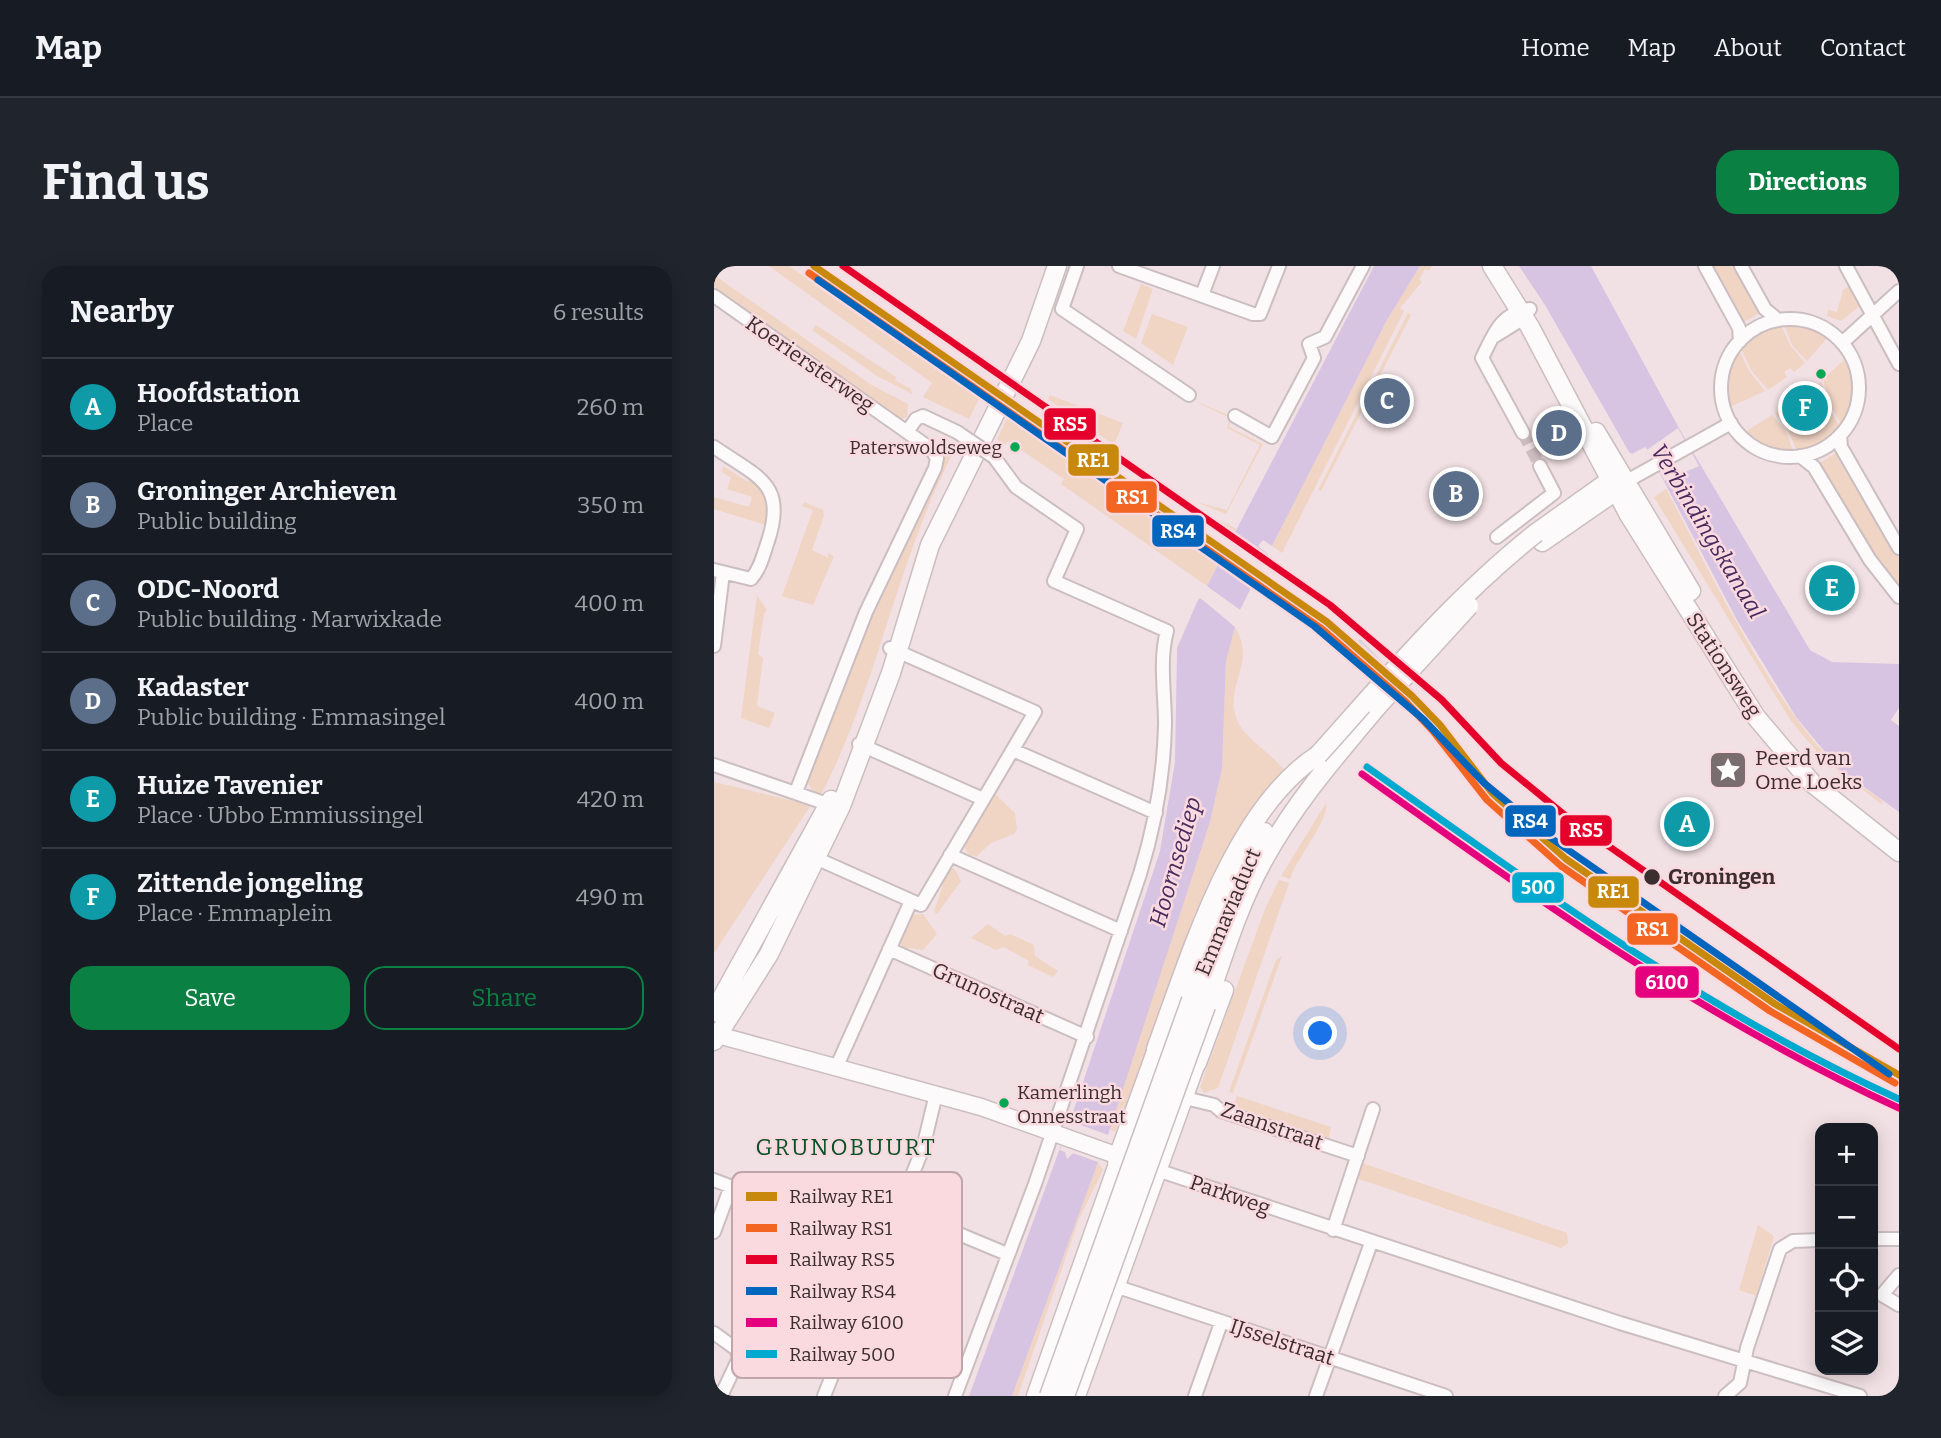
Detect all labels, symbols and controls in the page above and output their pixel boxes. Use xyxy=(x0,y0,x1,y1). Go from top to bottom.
text: Map xyxy=(35,28,102,68)
text: Home xyxy=(1521,34,1590,62)
text: Map xyxy=(1628,34,1676,62)
text: About xyxy=(1714,34,1782,62)
text: Contact xyxy=(1820,34,1906,62)
button: Directions xyxy=(1716,150,1899,214)
text: Find us xyxy=(42,153,210,212)
text: Nearby xyxy=(70,294,174,330)
text: 6 results xyxy=(553,298,644,326)
street label: Koeriersterweg xyxy=(741,310,880,418)
unlabelled marker xyxy=(1814,367,1828,381)
pin: C xyxy=(1364,375,1410,427)
text: Hoofdstation xyxy=(137,378,300,409)
pin: F xyxy=(1782,382,1828,434)
text: A xyxy=(85,393,101,421)
text: 260 m xyxy=(577,393,644,421)
line badge: RS5 xyxy=(1043,407,1097,441)
pin: D xyxy=(1536,407,1582,459)
text: Place xyxy=(137,409,193,437)
text: RS5 xyxy=(1053,413,1087,436)
place label: Paterswoldseweg xyxy=(849,436,1002,459)
water label: Verbindingskanaal xyxy=(1645,439,1771,623)
marker: Paterswoldseweg xyxy=(1008,440,1022,454)
line badge: RE1 xyxy=(1067,443,1120,477)
text: RE1 xyxy=(1077,449,1110,472)
pin: B xyxy=(1433,468,1479,520)
text: Groninger Archieven xyxy=(137,476,397,507)
line badge: RS1 xyxy=(1105,480,1158,514)
text: RS1 xyxy=(1116,486,1149,509)
text: B xyxy=(86,491,100,519)
text: 350 m xyxy=(577,491,644,519)
text: Public building xyxy=(137,507,297,535)
line badge: RS4 xyxy=(1151,514,1205,548)
text: RS4 xyxy=(1160,520,1196,543)
pin: E xyxy=(1809,562,1855,614)
text: ODC-Noord xyxy=(137,574,279,605)
text: C xyxy=(86,589,100,617)
text: 400 m xyxy=(575,589,644,617)
text: Public building · Marwixkade xyxy=(137,605,442,633)
street label: Stationsweg xyxy=(1680,608,1768,723)
text: Kadaster xyxy=(137,672,249,703)
text: D xyxy=(85,687,101,715)
text: 400 m xyxy=(575,687,644,715)
text: Public building · Emmasingel xyxy=(137,703,446,731)
place label: Peerd van Ome Loeks xyxy=(1755,745,1862,795)
place icon: Peerd van Ome Loeks xyxy=(1707,749,1749,791)
text: Huize Tavenier xyxy=(137,770,323,801)
text: E xyxy=(86,785,100,813)
text: 420 m xyxy=(577,785,644,813)
water label: Hoornsediep xyxy=(1143,794,1207,930)
pin: A xyxy=(1664,798,1710,850)
text: Place · Ubbo Emmiussingel xyxy=(137,801,423,829)
line badge: RS4 xyxy=(1504,804,1557,838)
text: RS4 xyxy=(1512,810,1548,833)
line badge: RS5 xyxy=(1559,814,1613,847)
text: RS5 xyxy=(1569,819,1603,842)
street label: Emmaviaduct xyxy=(1189,844,1267,980)
place label: Groningen xyxy=(1668,864,1776,890)
marker: Groningen xyxy=(1642,867,1662,887)
text: Zittende jongeling xyxy=(137,868,363,899)
line badge: 500 xyxy=(1511,871,1565,904)
line badge: RE1 xyxy=(1587,875,1640,909)
text: 500 xyxy=(1521,876,1555,899)
text: RE1 xyxy=(1597,880,1630,903)
text: F xyxy=(87,883,99,911)
text: 490 m xyxy=(576,883,644,911)
text: Place · Emmaplein xyxy=(137,899,332,927)
line badge: RS1 xyxy=(1626,912,1679,946)
text: RS1 xyxy=(1636,918,1669,941)
street label: Grunostraat xyxy=(928,957,1048,1029)
line badge: 6100 xyxy=(1634,965,1700,999)
button: Save xyxy=(70,966,350,1030)
button: Share xyxy=(364,966,644,1030)
text: 6100 xyxy=(1645,971,1689,994)
your location xyxy=(1303,1016,1337,1050)
place label: Kamerlingh Onnesstraat xyxy=(1017,1081,1126,1128)
marker: Kamerlingh Onnesstraat xyxy=(997,1096,1011,1110)
street label: Zaanstraat xyxy=(1218,1096,1327,1156)
map controls xyxy=(1815,1123,1878,1375)
button: + xyxy=(1815,1123,1878,1186)
district label: GRUNOBUURT xyxy=(755,1133,937,1161)
street label: Parkweg xyxy=(1186,1169,1274,1221)
legend xyxy=(732,1172,962,1378)
text: Railway RE1 xyxy=(789,1185,893,1208)
button: − xyxy=(1815,1186,1878,1249)
text: Railway RS1 xyxy=(789,1217,893,1240)
text: Railway RS5 xyxy=(789,1248,895,1271)
button: locate xyxy=(1815,1249,1878,1312)
text: Railway RS4 xyxy=(789,1280,896,1303)
text: Railway 6100 xyxy=(789,1311,904,1334)
button: layers xyxy=(1815,1312,1878,1375)
street label: IJsselstraat xyxy=(1226,1313,1338,1371)
text: Railway 500 xyxy=(789,1343,895,1366)

